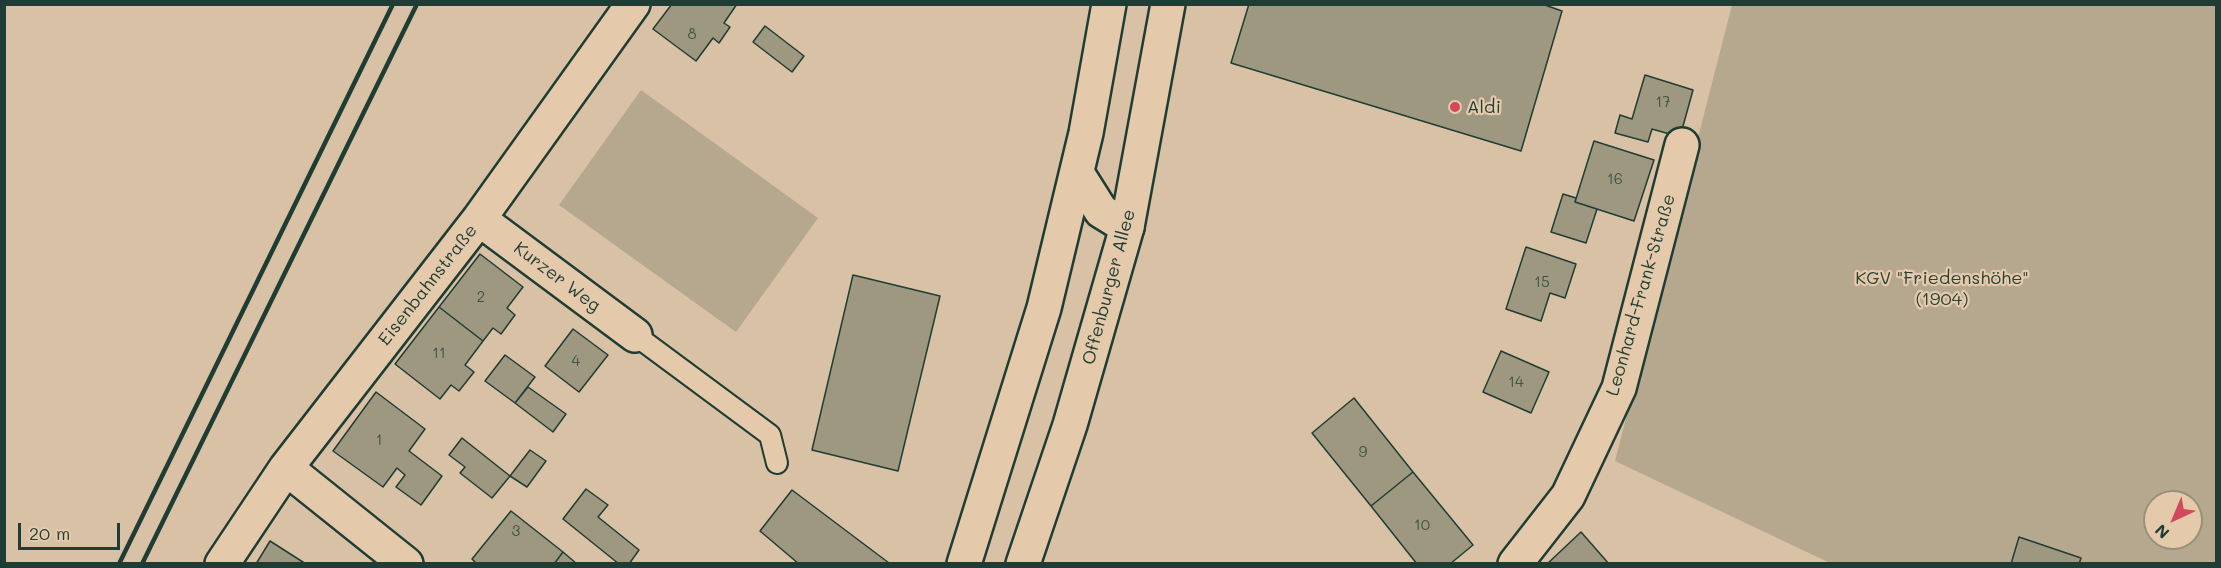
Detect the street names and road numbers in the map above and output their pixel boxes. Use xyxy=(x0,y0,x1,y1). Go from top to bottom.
street label: Leonhard-Frank-Straße xyxy=(1602,192,1680,398)
street label: Offenburger Allee xyxy=(1078,207,1140,367)
street label: Eisenbahnstraße xyxy=(374,220,482,350)
street label: Kurzer Weg xyxy=(509,237,605,317)

